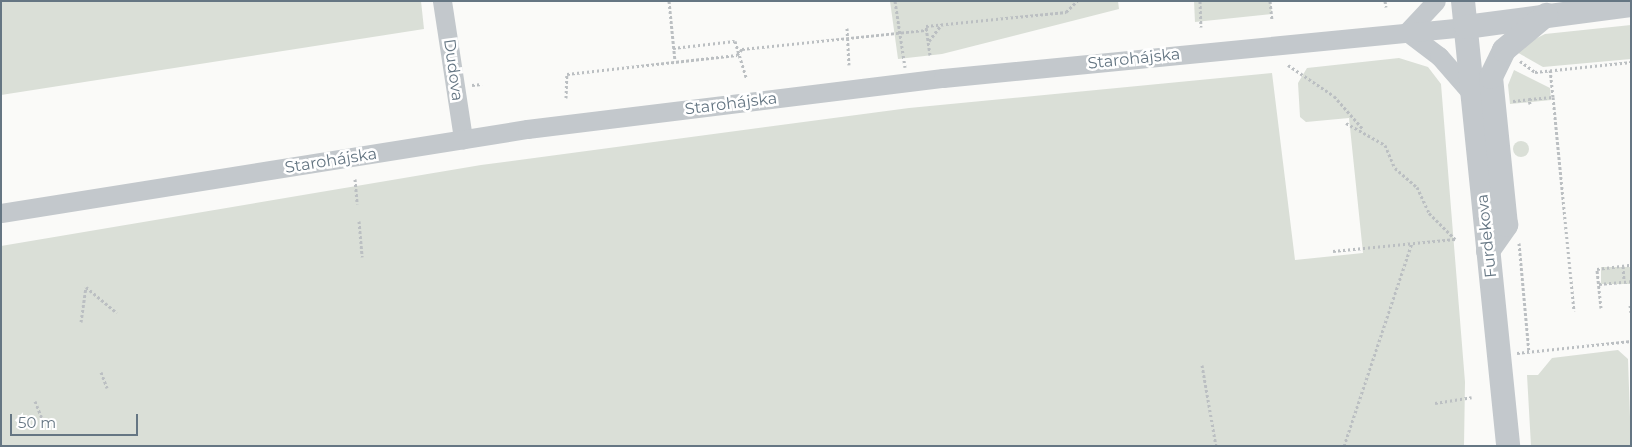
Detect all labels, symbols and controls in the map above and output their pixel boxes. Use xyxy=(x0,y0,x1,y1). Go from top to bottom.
street label: Dudova xyxy=(439,38,467,102)
street label: Starohájska xyxy=(1087,45,1181,73)
street label: Starohájska xyxy=(684,89,778,119)
street label: Starohájska xyxy=(284,144,378,178)
street label: Furdekova xyxy=(1473,193,1501,279)
scale bar xyxy=(12,404,140,436)
text: 50 m xyxy=(18,413,56,432)

